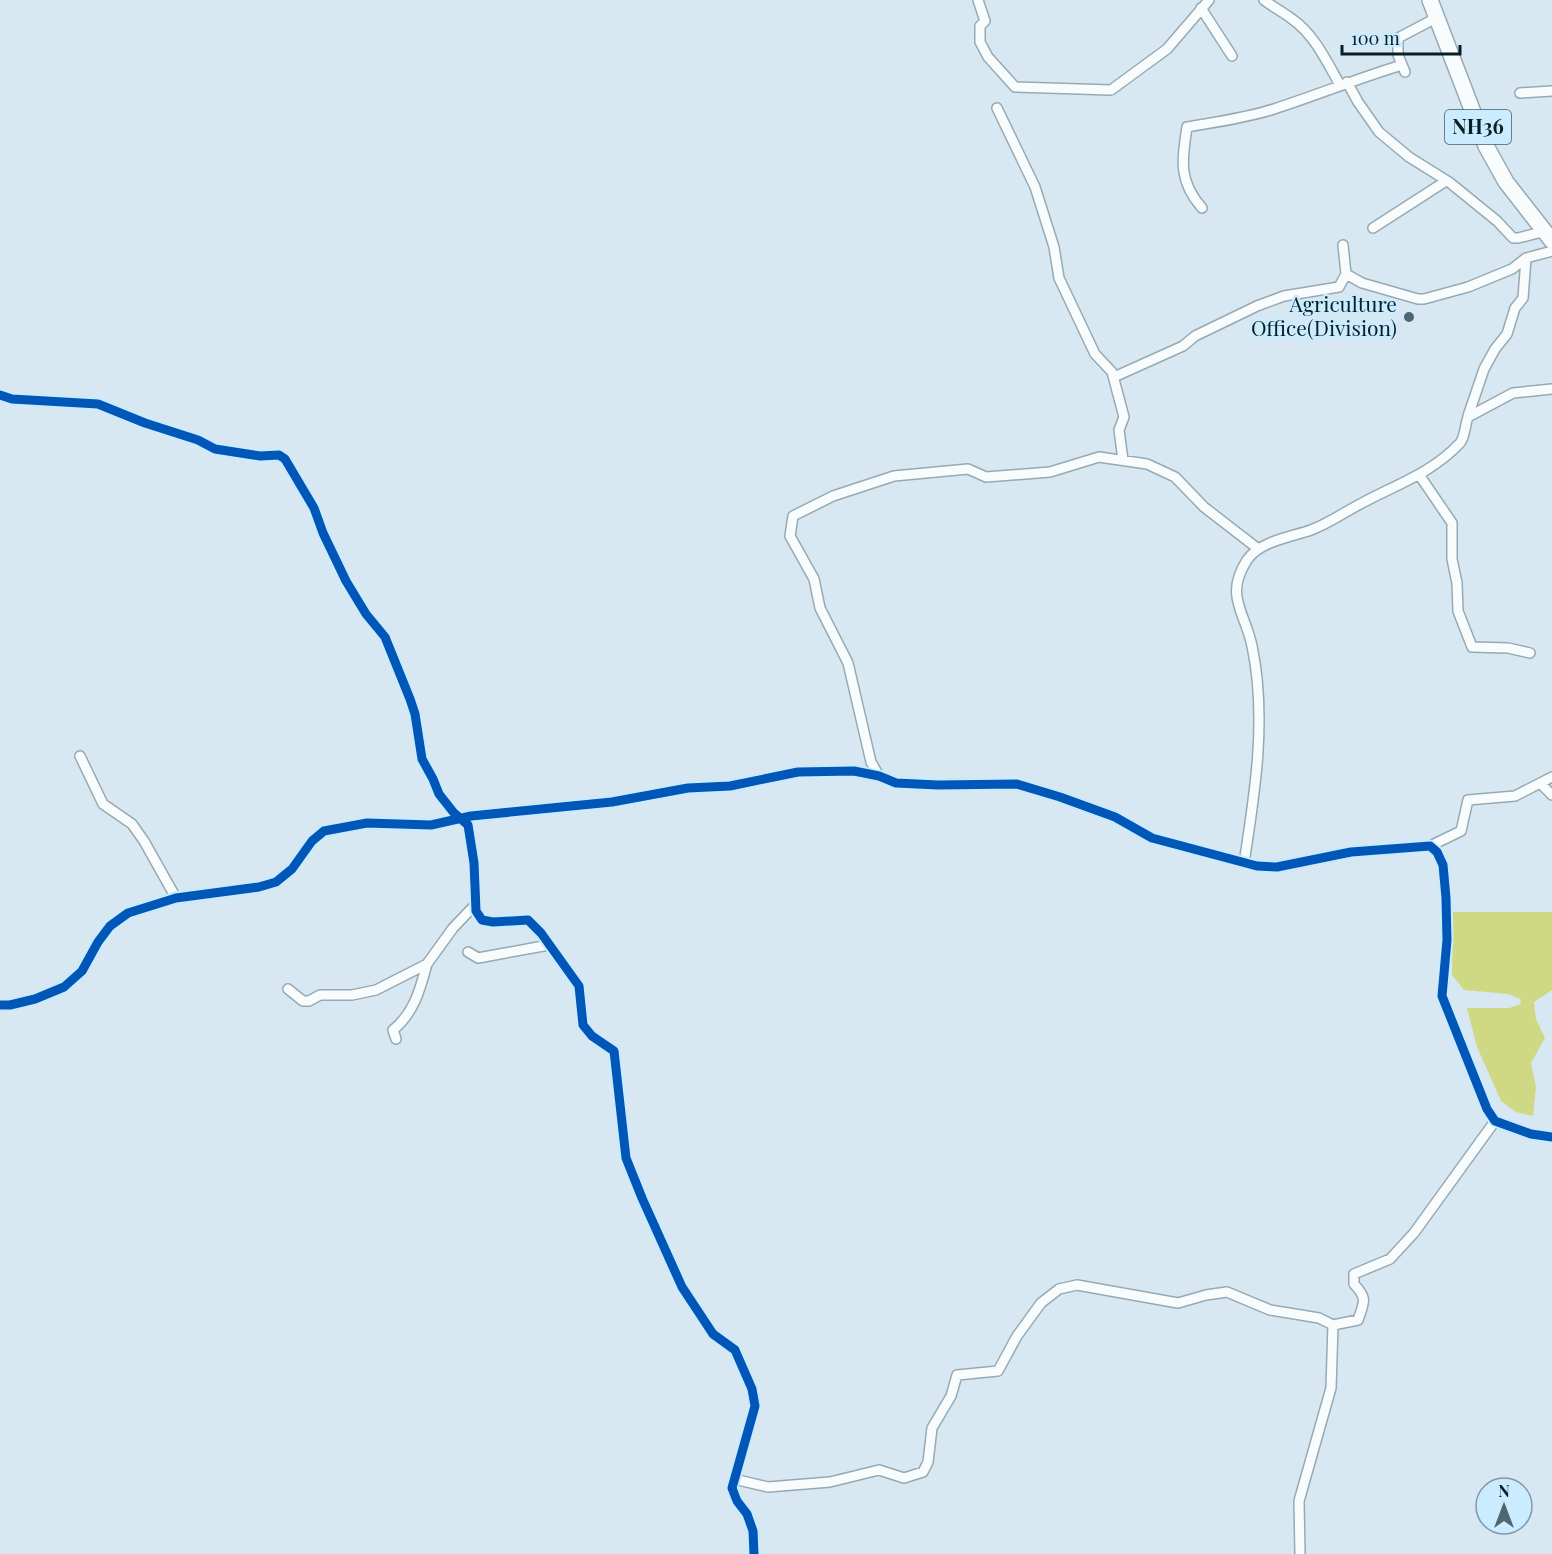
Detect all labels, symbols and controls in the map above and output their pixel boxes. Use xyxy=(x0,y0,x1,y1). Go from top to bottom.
scale bar xyxy=(1342,18,1460,56)
text: 100 m xyxy=(1351,26,1400,50)
road number: NH36 xyxy=(1445,110,1511,144)
place label: Agriculture Office(Division) xyxy=(1251,289,1397,341)
marker: Agriculture Office(Division) xyxy=(1402,310,1416,324)
north arrow xyxy=(1474,1476,1534,1536)
text: N xyxy=(1498,1480,1510,1501)

